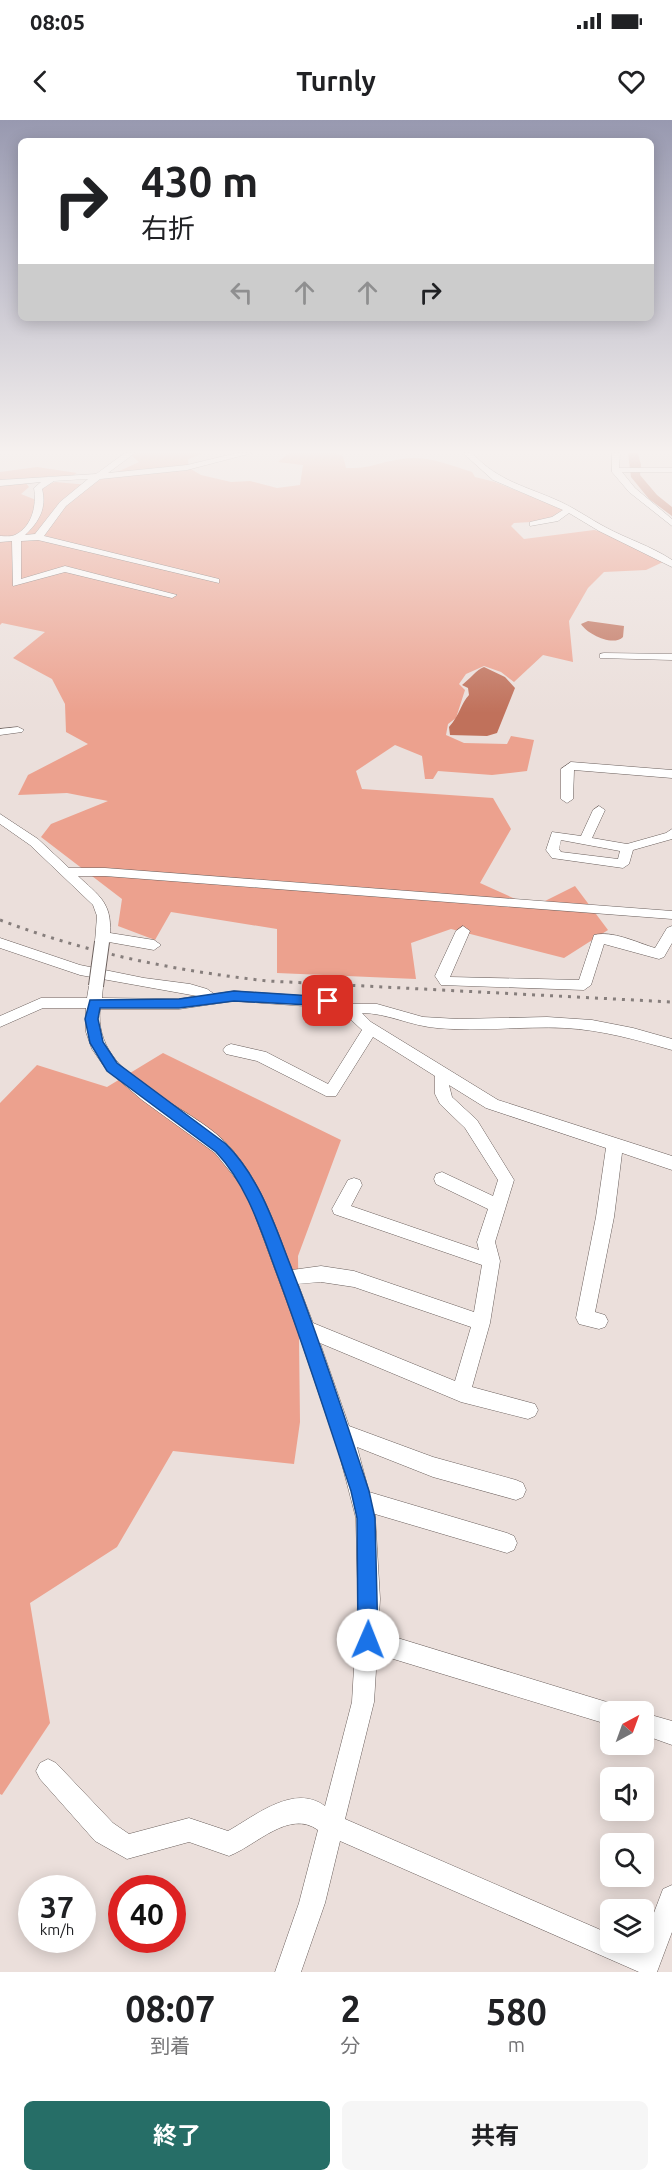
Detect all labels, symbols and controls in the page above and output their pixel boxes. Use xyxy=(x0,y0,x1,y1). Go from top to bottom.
text: 08:05 xyxy=(30,9,85,34)
icon: back xyxy=(24,65,57,98)
icon: heart xyxy=(615,65,648,98)
text: Turnly xyxy=(296,66,376,96)
text: 430 m xyxy=(141,158,258,205)
icon: right xyxy=(42,162,120,240)
text: 右折 xyxy=(141,213,195,243)
icon: left xyxy=(225,276,258,309)
icon: ahead xyxy=(288,276,321,309)
icon: ahead xyxy=(351,276,384,309)
icon: right xyxy=(414,276,447,309)
pin xyxy=(302,975,353,1026)
icon: arrive xyxy=(311,984,344,1017)
position arrow xyxy=(336,1608,400,1672)
north arrow xyxy=(600,1701,654,1755)
map controls xyxy=(600,1701,654,1953)
button: sound xyxy=(600,1767,654,1821)
button: search xyxy=(600,1833,654,1887)
speed limit sign: 40 xyxy=(108,1875,186,1953)
text: 37 xyxy=(40,1890,74,1924)
button: layers xyxy=(600,1899,654,1953)
text: km/h xyxy=(40,1921,74,1938)
text: 08:07 xyxy=(125,1988,215,2029)
text: 2 xyxy=(340,1988,361,2029)
text: 580 xyxy=(486,1991,547,2032)
text: m xyxy=(508,2033,525,2056)
text: 到着 xyxy=(150,2034,190,2057)
text: 分 xyxy=(341,2034,361,2057)
button: 終了 xyxy=(24,2101,330,2170)
button: 共有 xyxy=(342,2101,648,2170)

